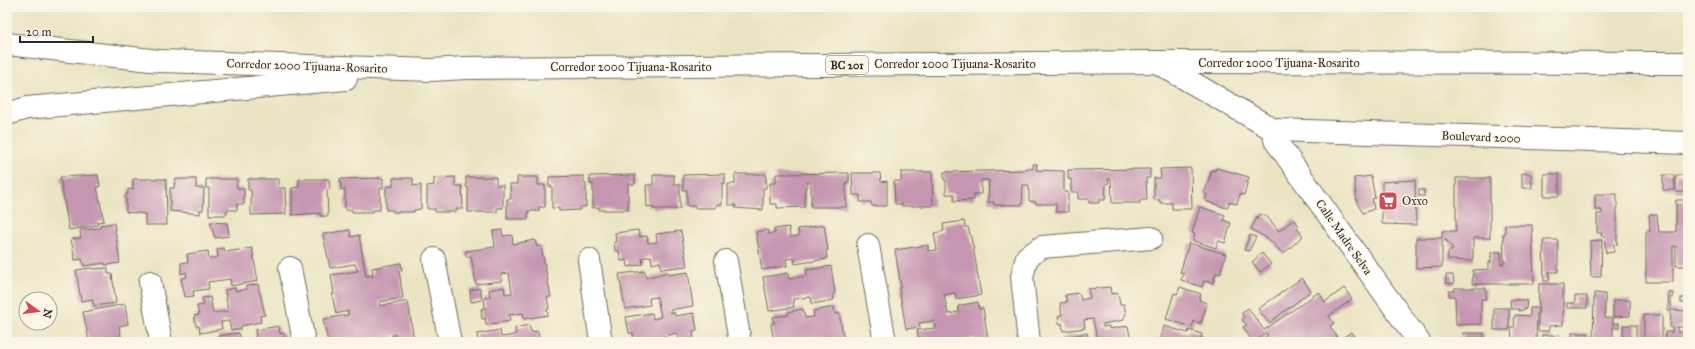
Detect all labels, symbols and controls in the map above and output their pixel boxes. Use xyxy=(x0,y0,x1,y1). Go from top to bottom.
scale bar xyxy=(20,18,93,44)
text: 20 m xyxy=(26,25,52,39)
street label: Corredor 2000 Tijuana-Rosarito xyxy=(226,56,388,76)
road number: BC 201 xyxy=(826,56,868,74)
street label: Corredor 2000 Tijuana-Rosarito xyxy=(1198,56,1360,70)
street label: Corredor 2000 Tijuana-Rosarito xyxy=(874,57,1036,71)
street label: Corredor 2000 Tijuana-Rosarito xyxy=(550,60,712,74)
street label: Boulevard 2000 xyxy=(1441,129,1521,145)
supermarket icon: Oxxo xyxy=(1377,190,1399,212)
place label: Oxxo xyxy=(1402,194,1428,208)
street label: Calle Madre Selva xyxy=(1313,197,1376,278)
north arrow xyxy=(18,291,58,331)
text: N xyxy=(40,307,55,320)

